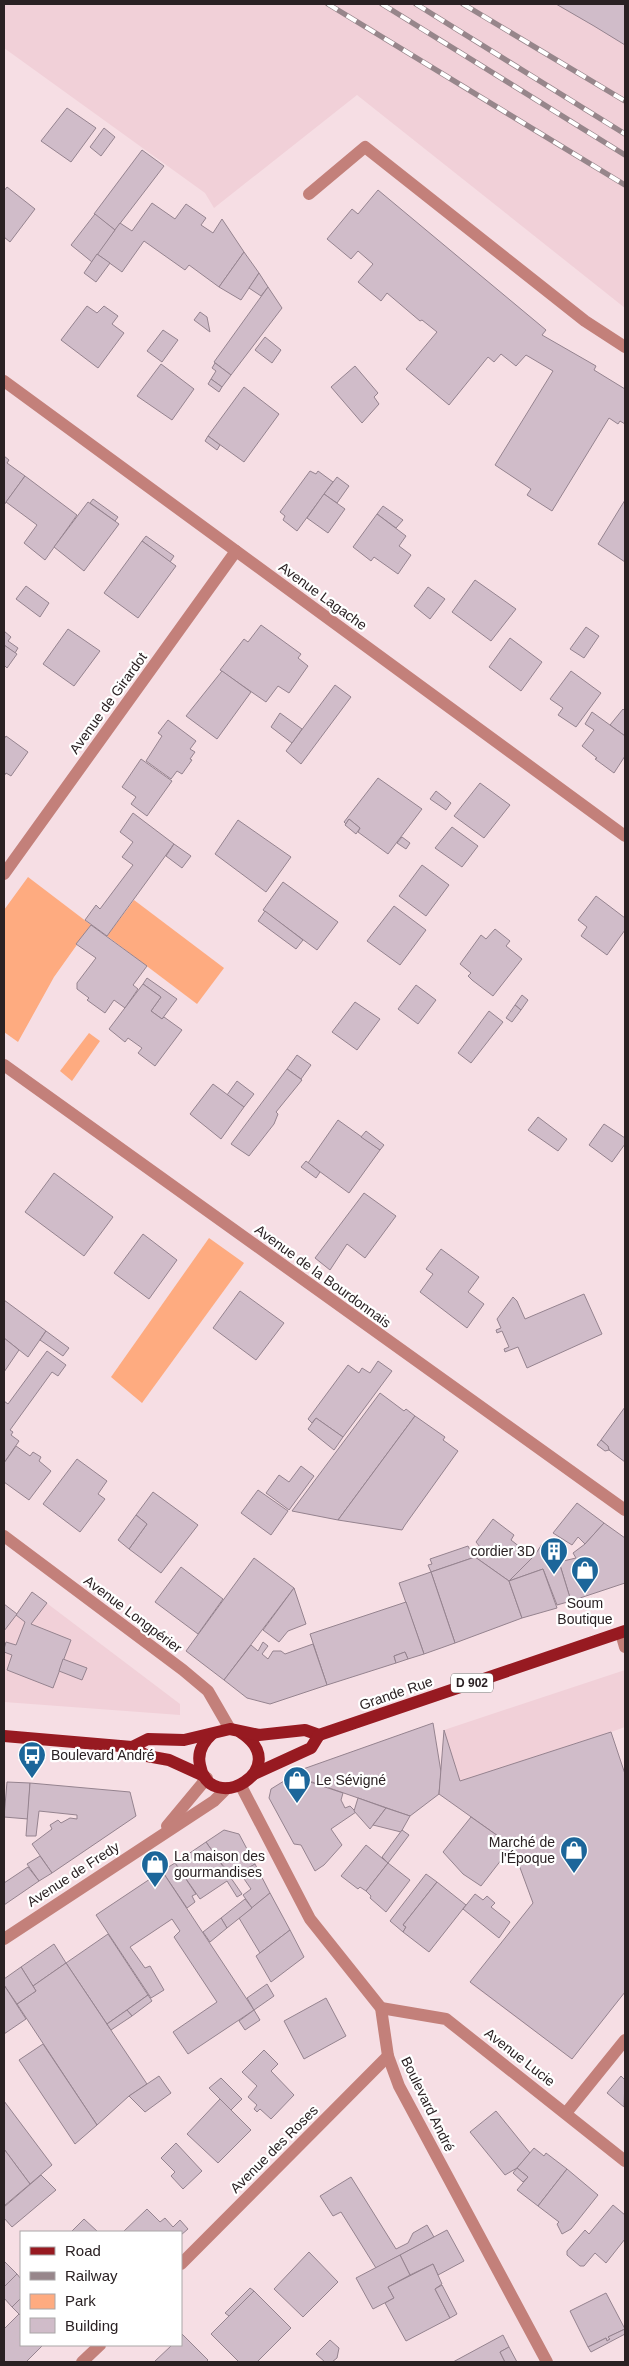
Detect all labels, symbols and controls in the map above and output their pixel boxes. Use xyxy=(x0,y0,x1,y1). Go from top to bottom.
street label: Avenue Lagache xyxy=(276,559,370,633)
street label: Avenue de Girardot xyxy=(66,649,150,757)
street label: Avenue de la Bourdonnais xyxy=(252,1221,394,1331)
building icon: cordier 3D xyxy=(539,1536,569,1575)
place label: cordier 3D xyxy=(470,1543,535,1559)
shop icon: Soum Boutique xyxy=(570,1555,600,1594)
street label: Avenue Longpérier xyxy=(81,1572,185,1656)
place label: Soum Boutique xyxy=(557,1595,613,1627)
street label: Grande Rue xyxy=(357,1673,435,1713)
road number: D 902 xyxy=(451,1674,493,1692)
bus stop icon: Boulevard André xyxy=(17,1740,47,1779)
place label: Boulevard André xyxy=(51,1747,155,1763)
shop icon: Le Sévigné xyxy=(282,1765,312,1804)
place label: Le Sévigné xyxy=(316,1772,386,1788)
place label: Marché de l'Époque xyxy=(489,1834,555,1866)
shop icon: Marché de l'Époque xyxy=(559,1835,589,1874)
street label: Avenue de Fredy xyxy=(24,1838,122,1910)
place label: La maison des gourmandises xyxy=(174,1848,265,1880)
shop icon: La maison des gourmandises xyxy=(140,1849,170,1888)
street label: Avenue Lucie xyxy=(482,2025,558,2089)
street label: Boulevard André xyxy=(398,2054,458,2154)
street label: Avenue des Roses xyxy=(227,2102,321,2196)
legend xyxy=(20,2231,182,2346)
text: Road xyxy=(65,2242,101,2259)
text: Railway xyxy=(65,2267,118,2284)
text: Park xyxy=(65,2292,96,2309)
text: Building xyxy=(65,2317,118,2334)

